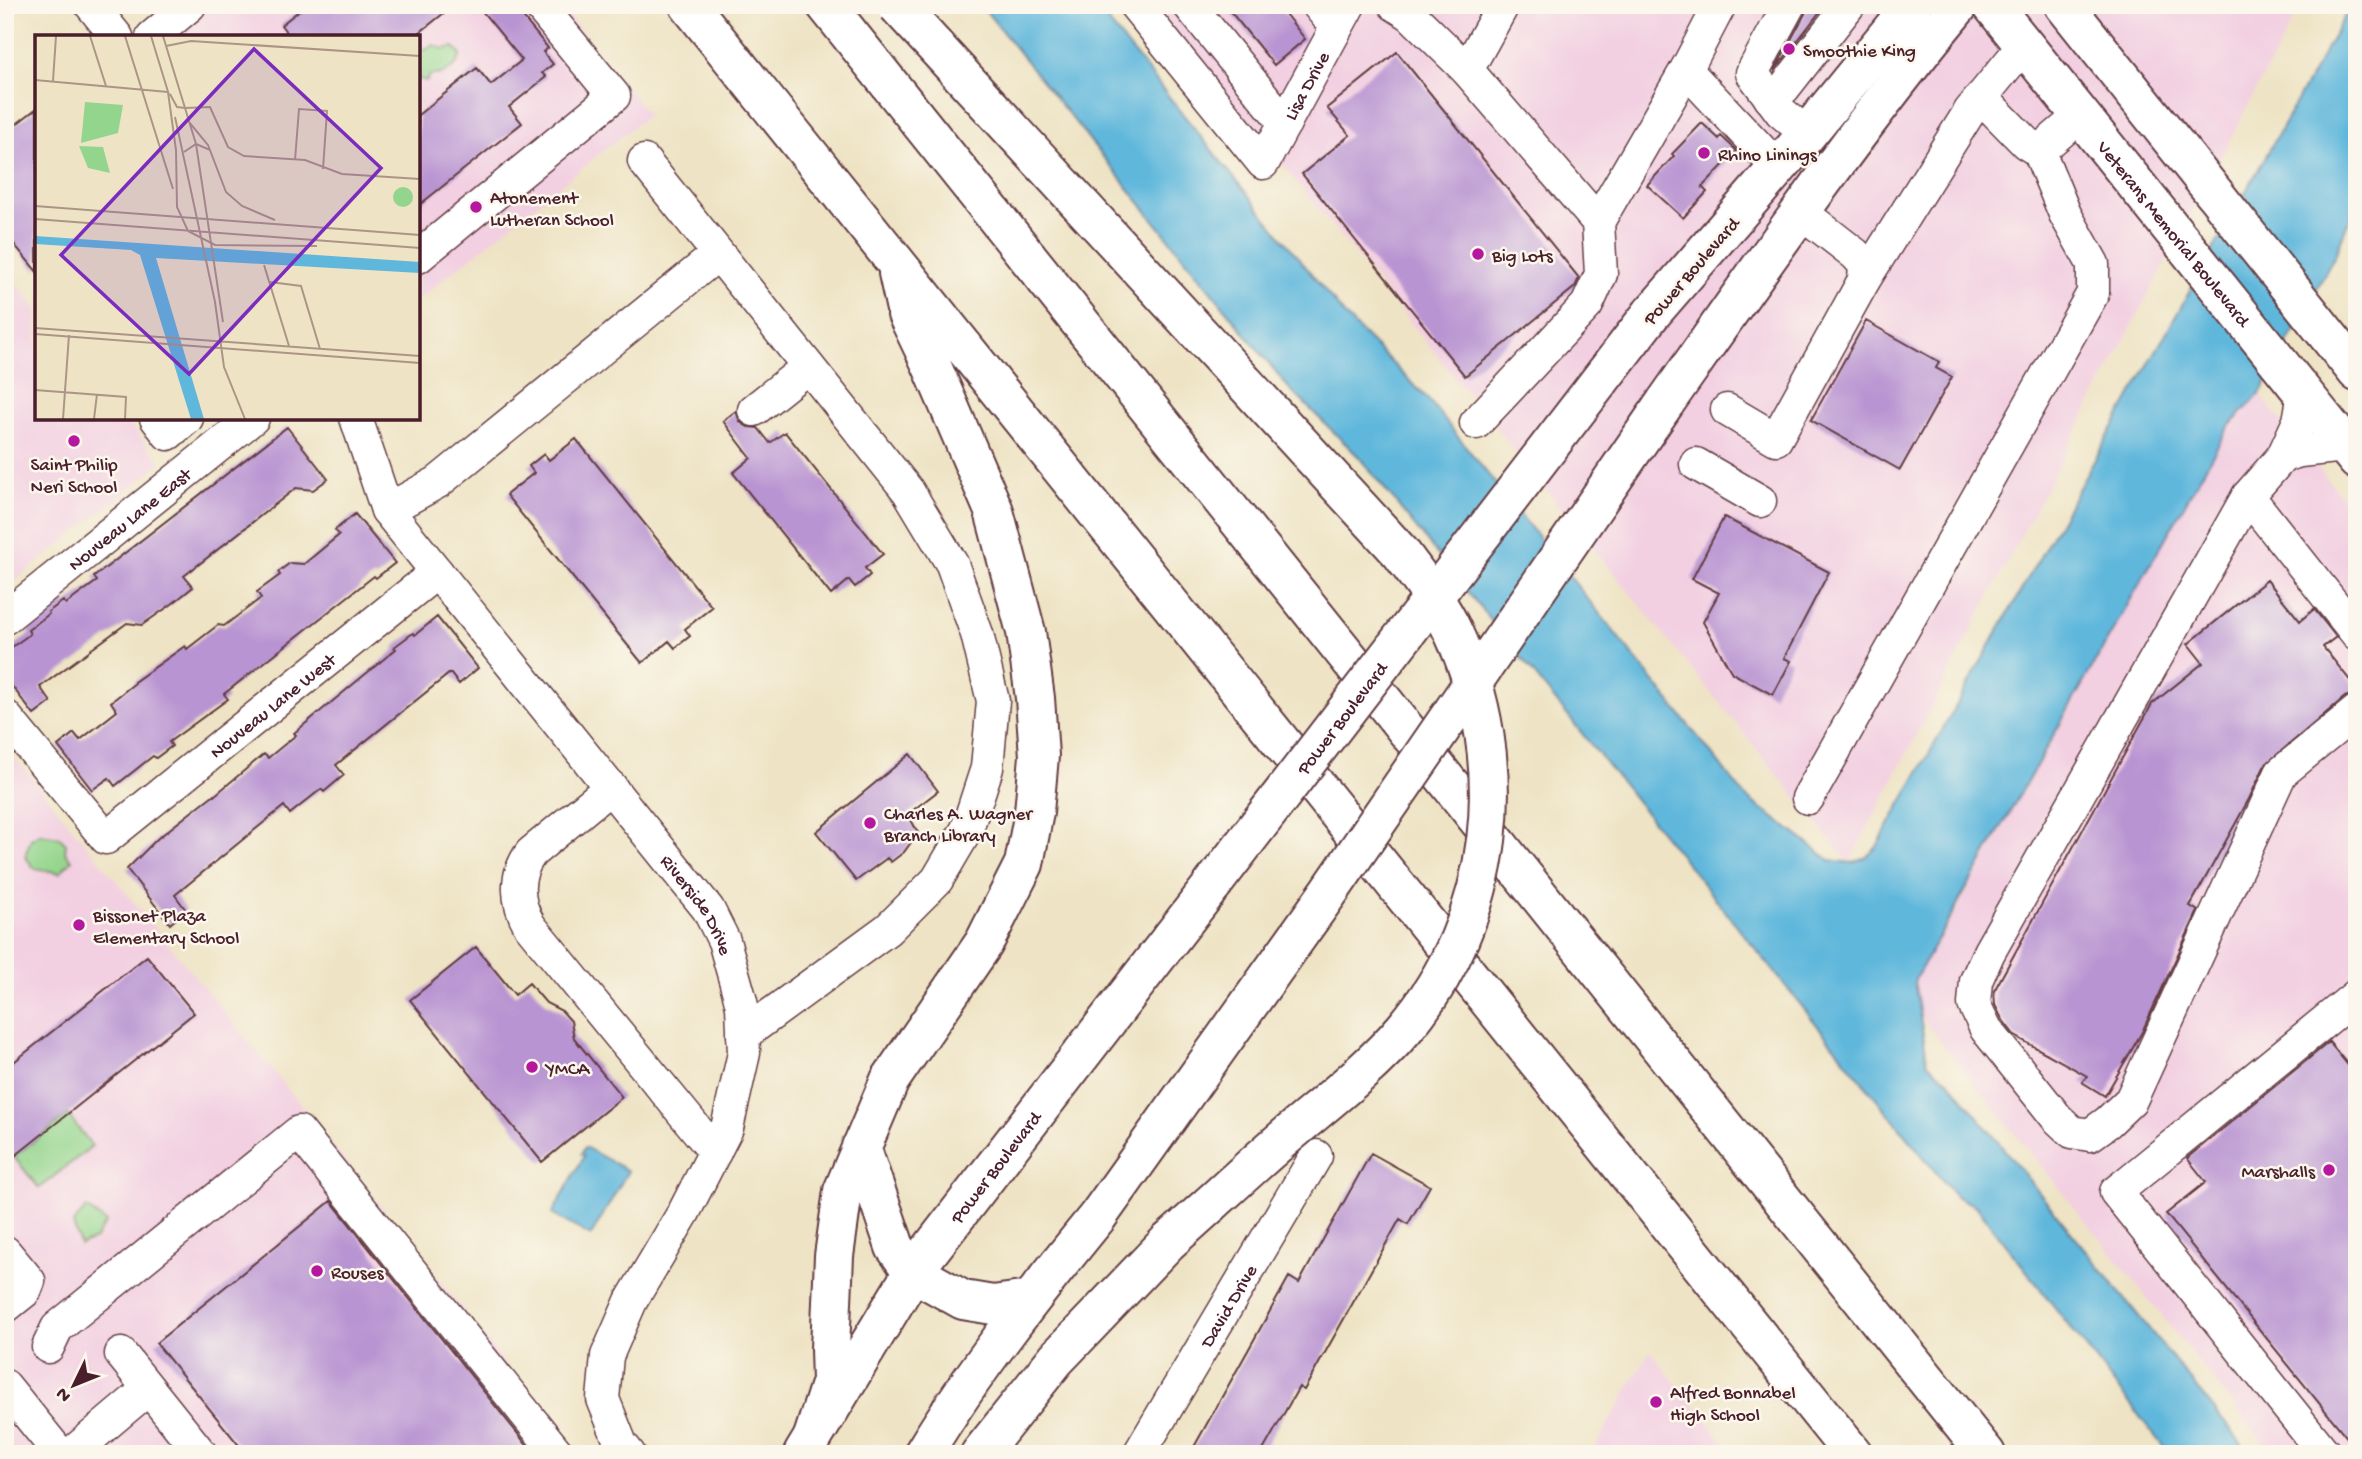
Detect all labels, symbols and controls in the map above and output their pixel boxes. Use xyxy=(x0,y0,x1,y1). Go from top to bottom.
inset map xyxy=(35,35,420,420)
marker: Smoothie King xyxy=(1781,41,1797,57)
place label: Smoothie King xyxy=(1803,41,1916,64)
street label: Lisa Drive xyxy=(1281,48,1336,125)
street label: Veterans Memorial Boulevard xyxy=(2090,137,2255,334)
marker: Rhino Linings xyxy=(1696,145,1712,161)
place label: Rhino Linings xyxy=(1718,145,1818,168)
place label: Atonement Lutheran School xyxy=(490,188,614,233)
marker: Atonement Lutheran School xyxy=(468,199,484,215)
street label: Power Boulevard xyxy=(1639,212,1747,332)
marker: Big Lots xyxy=(1470,246,1486,262)
place label: Big Lots xyxy=(1491,246,1554,269)
marker: Saint Philip Neri School xyxy=(66,433,82,449)
place label: Saint Philip Neri School xyxy=(30,455,118,500)
street label: Nouveau Lane East xyxy=(65,463,199,577)
street label: Nouveau Lane West xyxy=(206,649,343,765)
street label: Power Boulevard xyxy=(1293,657,1395,781)
place label: Charles A. Wagner Branch Library xyxy=(883,804,1034,849)
marker: Charles A. Wagner Branch Library xyxy=(862,815,878,831)
street label: Riverside Drive xyxy=(654,851,735,958)
place label: Bissonet Plaza Elementary School xyxy=(92,906,239,951)
marker: Bissonet Plaza Elementary School xyxy=(71,917,87,933)
marker: YMCA xyxy=(524,1059,540,1075)
place label: YMCA xyxy=(544,1059,591,1082)
street label: Power Boulevard xyxy=(946,1107,1049,1230)
place label: Marshalls xyxy=(2241,1162,2316,1185)
marker: Marshalls xyxy=(2321,1162,2337,1178)
street label: David Drive xyxy=(1196,1261,1264,1354)
marker: Rouses xyxy=(309,1263,325,1279)
place label: Rouses xyxy=(331,1263,385,1286)
north arrow xyxy=(38,1350,108,1420)
text: N xyxy=(51,1382,77,1407)
place label: Alfred Bonnabel High School xyxy=(1670,1383,1796,1428)
marker: Alfred Bonnabel High School xyxy=(1648,1394,1664,1410)

